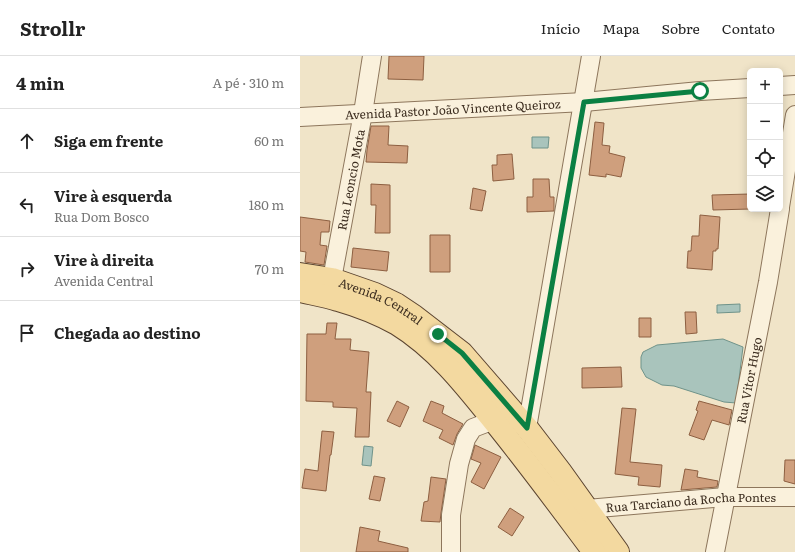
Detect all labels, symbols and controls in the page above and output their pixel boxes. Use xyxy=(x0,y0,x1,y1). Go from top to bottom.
text: Strollr xyxy=(20,14,85,42)
text: Início xyxy=(541,18,580,38)
text: Mapa xyxy=(602,18,640,38)
text: Sobre xyxy=(662,18,700,38)
text: Contato xyxy=(722,18,775,38)
map controls xyxy=(747,68,783,212)
button: + xyxy=(747,68,783,104)
text: 4 min xyxy=(16,70,65,95)
text: A pé · 310 m xyxy=(212,73,284,92)
route start xyxy=(691,82,709,100)
street label: Avenida Pastor João Vincente Queiroz xyxy=(345,94,561,124)
button: − xyxy=(747,104,783,140)
street label: Rua Leoncio Mota xyxy=(332,127,369,232)
text: Siga em frente xyxy=(54,129,163,152)
icon: ahead xyxy=(16,130,38,152)
text: 60 m xyxy=(254,131,284,150)
button: locate xyxy=(747,140,783,176)
button: layers xyxy=(747,176,783,212)
text: Vire à esquerda xyxy=(54,184,172,207)
icon: left xyxy=(16,194,38,216)
text: 180 m xyxy=(249,195,284,214)
text: Rua Dom Bosco xyxy=(54,207,149,226)
text: Vire à direita xyxy=(54,248,154,271)
icon: right xyxy=(16,258,38,280)
text: 70 m xyxy=(255,259,284,278)
text: Avenida Central xyxy=(54,271,153,290)
street label: Avenida Central xyxy=(336,273,427,329)
text: Chegada ao destino xyxy=(54,321,201,344)
icon: arrive xyxy=(16,322,38,344)
route end xyxy=(429,325,447,343)
street label: Rua Vitor Hugo xyxy=(731,335,766,425)
street label: Rua Tarciano da Rocha Pontes xyxy=(605,488,776,516)

